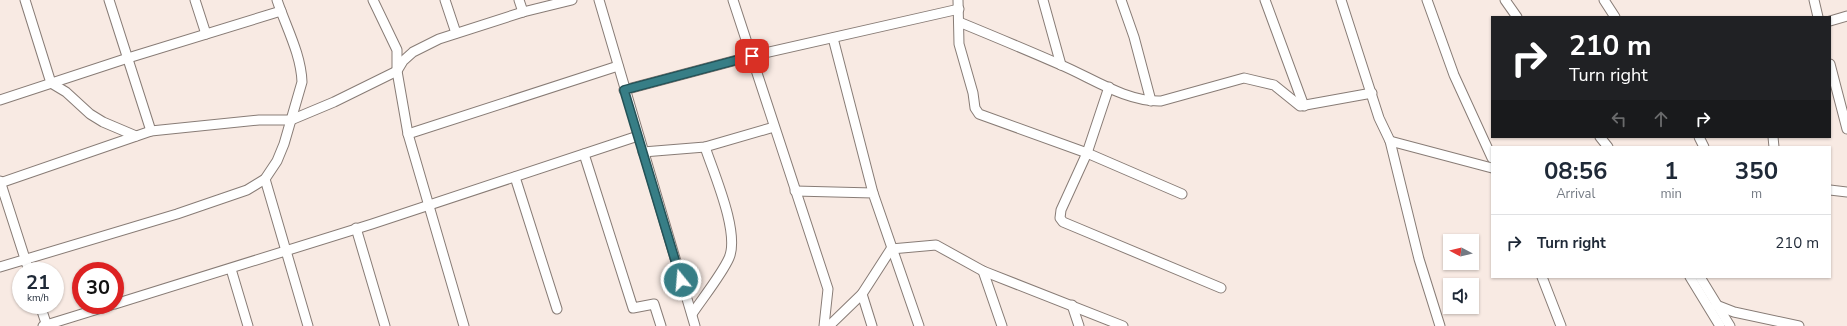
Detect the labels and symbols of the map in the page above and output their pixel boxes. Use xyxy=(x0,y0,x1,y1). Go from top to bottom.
pin xyxy=(735,39,769,73)
north arrow xyxy=(1443,234,1479,270)
position arrow xyxy=(660,259,702,301)
speed limit sign: 30 xyxy=(72,262,124,314)

